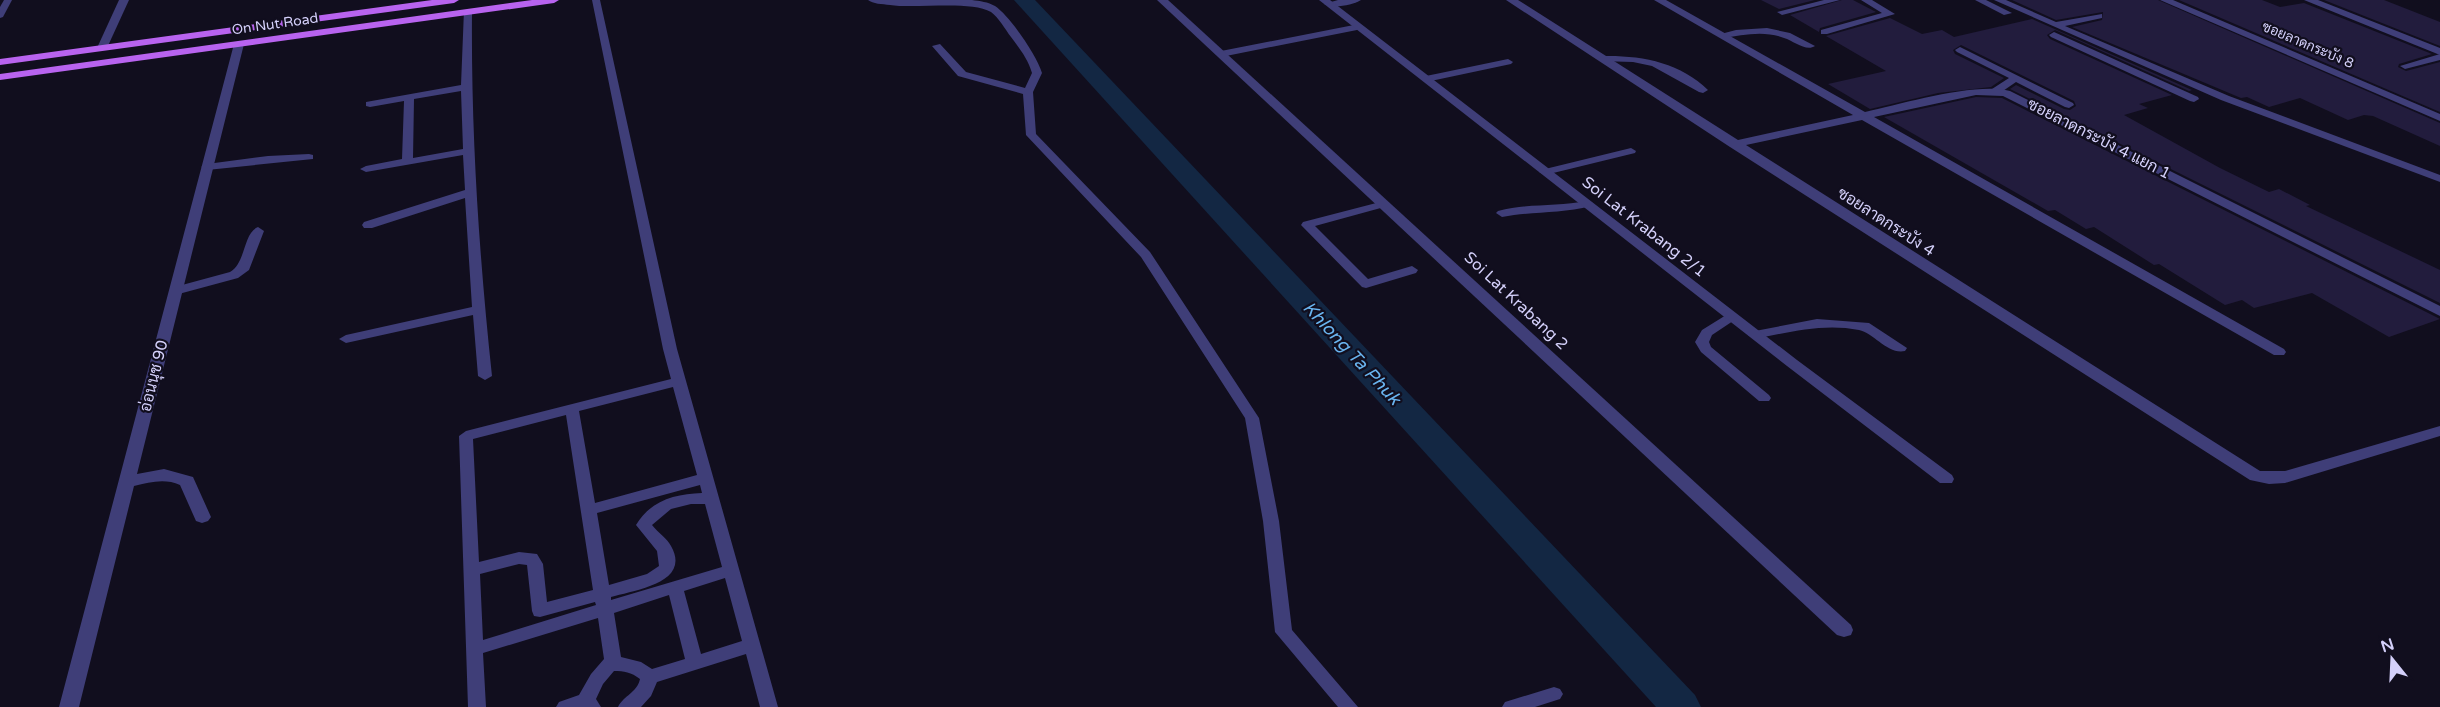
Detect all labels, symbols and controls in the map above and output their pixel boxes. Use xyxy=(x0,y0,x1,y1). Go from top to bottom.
street label: On Nut Road xyxy=(231,10,319,38)
street label: ซอยลาดกระบัง 8 xyxy=(2259,18,2357,72)
street label: ซอยลาดกระบัง 4 แยก 1 xyxy=(2024,93,2174,184)
street label: Soi Lat Krabang 2/1 xyxy=(1578,172,1710,282)
street label: ซอยลาดกระบัง 4 xyxy=(1833,182,1939,261)
street label: Soi Lat Krabang 2 xyxy=(1460,248,1572,354)
water label: Khlong Ta Phuk xyxy=(1298,297,1406,410)
street label: อ่อนนุช 90 xyxy=(134,338,174,414)
north arrow xyxy=(2362,629,2422,689)
text: N xyxy=(2378,634,2397,657)

